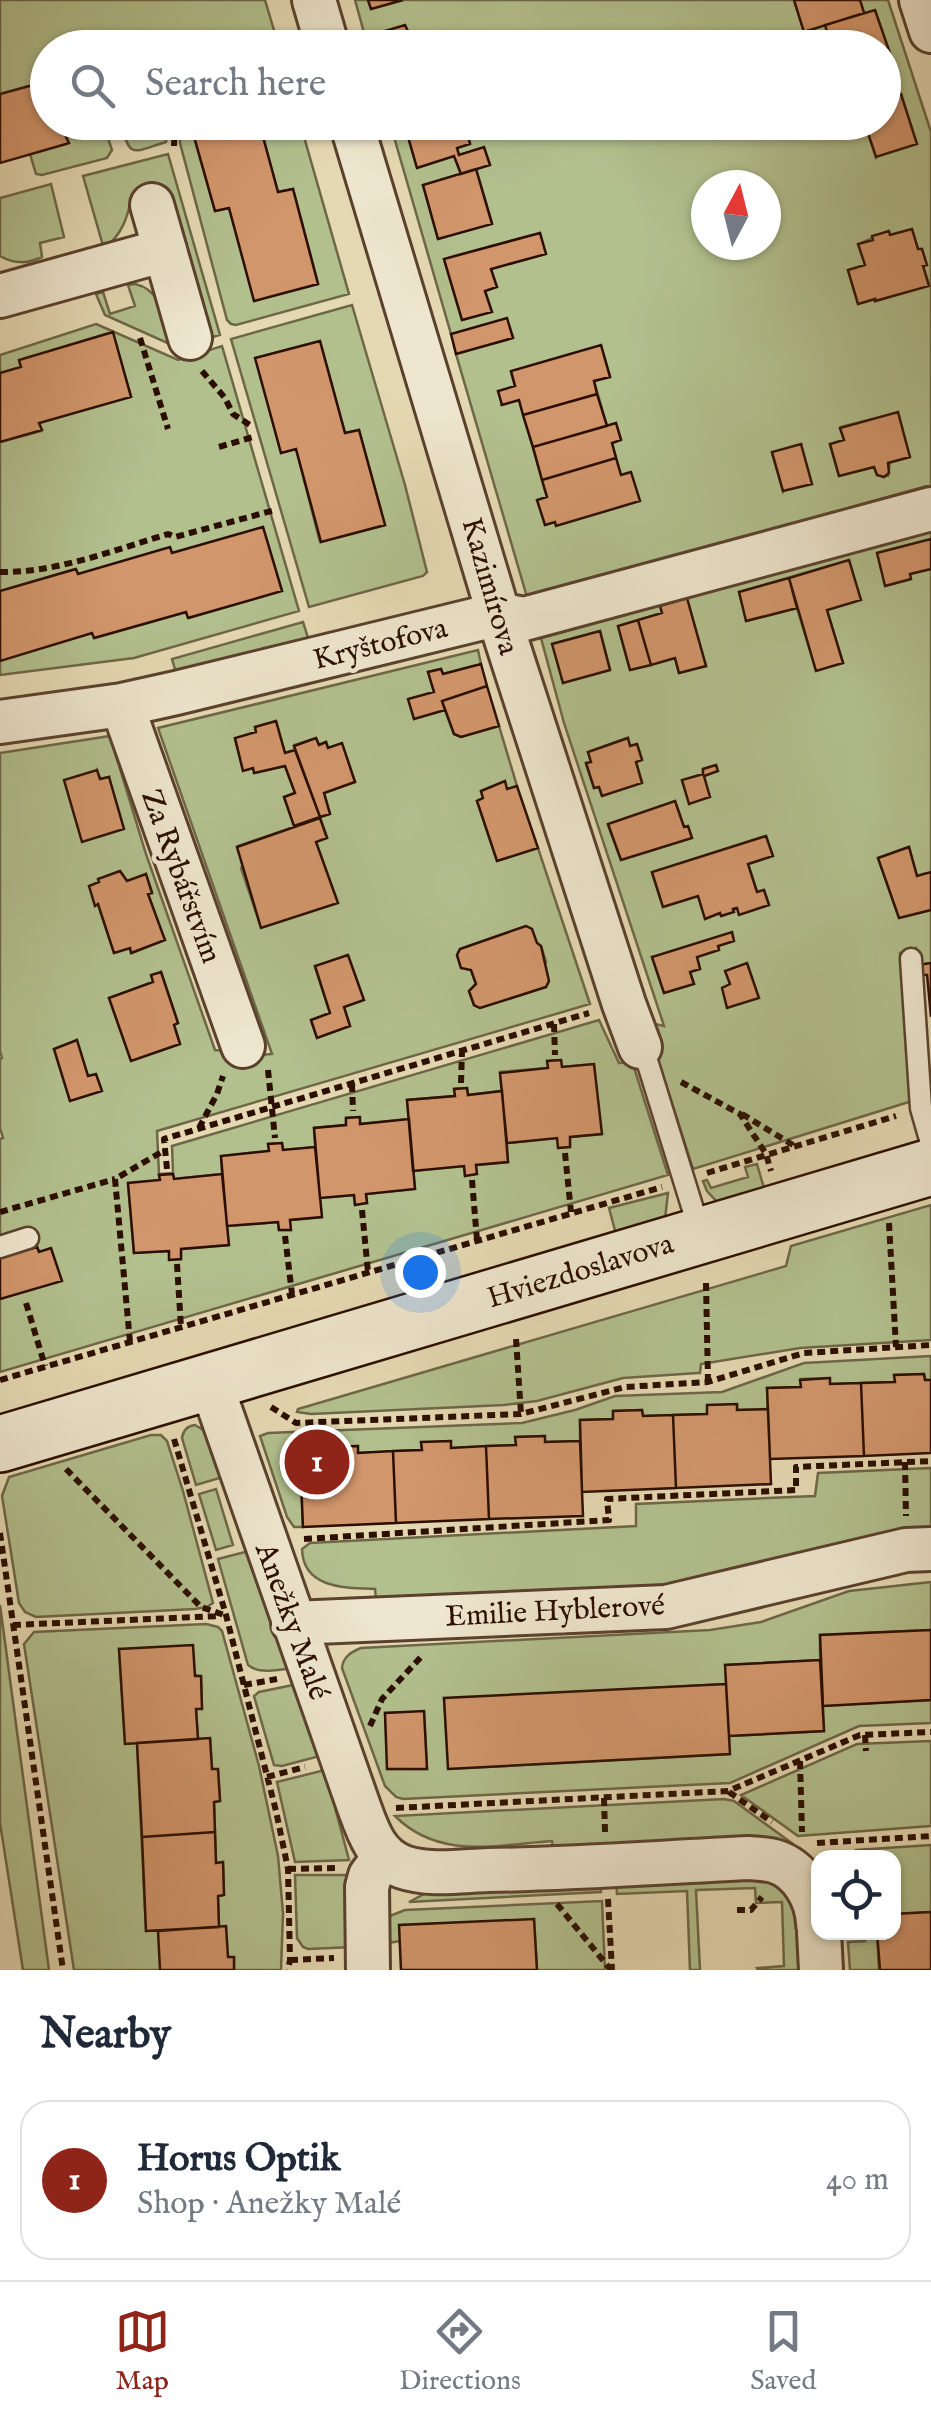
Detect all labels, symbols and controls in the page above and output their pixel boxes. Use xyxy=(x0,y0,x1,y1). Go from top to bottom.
search box xyxy=(30,30,901,140)
icon: search xyxy=(65,58,120,113)
text: Search here xyxy=(145,61,326,109)
north arrow xyxy=(691,170,781,260)
street label: Kazimírova xyxy=(451,514,527,660)
street label: Kryštofova xyxy=(309,610,452,680)
street label: Za Rybářstvím xyxy=(131,784,229,969)
street label: Hviezdoslavova xyxy=(483,1226,678,1318)
your location xyxy=(395,1247,446,1298)
pin: 1 xyxy=(284,1424,350,1500)
street label: Anežky Malé xyxy=(245,1537,337,1705)
street label: Emilie Hyblerové xyxy=(444,1587,666,1637)
map controls xyxy=(811,1850,901,1940)
button: locate xyxy=(811,1850,901,1940)
text: Nearby xyxy=(40,2009,171,2062)
text: Horus Optik xyxy=(137,2136,340,2184)
text: 1 xyxy=(69,2160,80,2201)
text: 40 m xyxy=(826,2160,889,2201)
text: Shop · Anežky Malé xyxy=(137,2184,401,2225)
tab: Map xyxy=(115,2304,170,2399)
tab: Directions xyxy=(399,2304,521,2399)
tab: Saved xyxy=(750,2304,816,2399)

